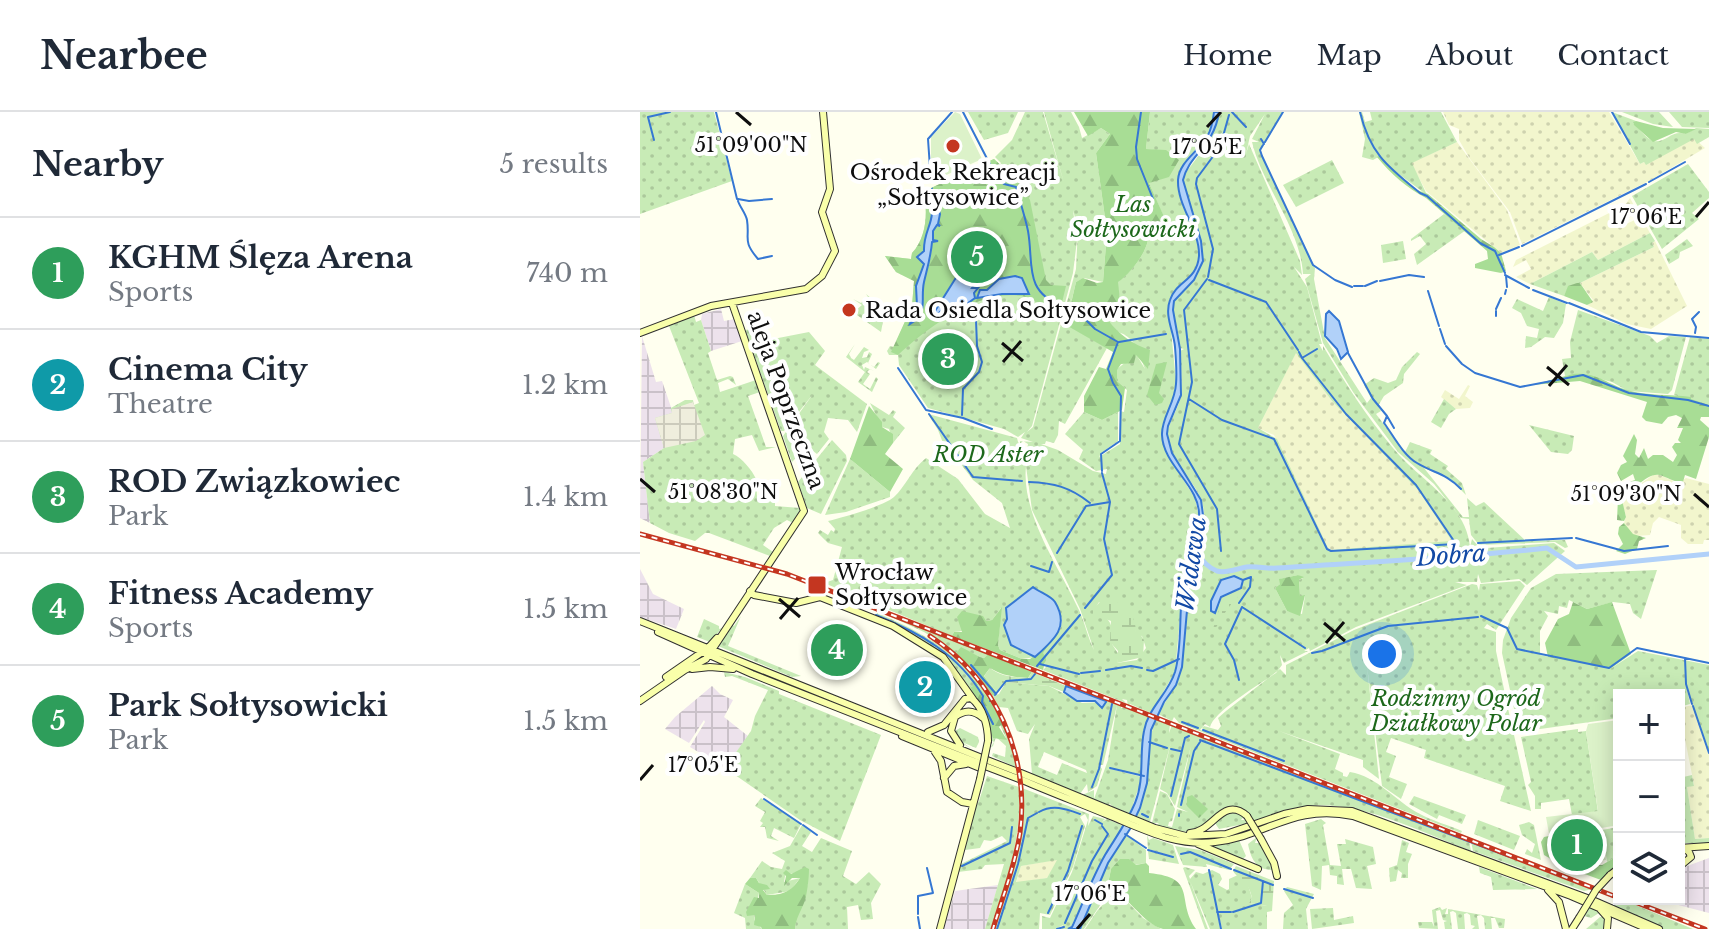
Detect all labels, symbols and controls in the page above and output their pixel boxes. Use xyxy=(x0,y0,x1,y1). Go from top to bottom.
text: Nearbee xyxy=(40,32,208,79)
text: Home xyxy=(1183,38,1273,73)
text: Map xyxy=(1317,38,1382,73)
text: About xyxy=(1426,38,1513,73)
text: Contact xyxy=(1557,38,1669,73)
text: 51°09'00"N xyxy=(695,133,807,157)
text: 17°05'E xyxy=(1172,135,1242,159)
marker: Ośrodek Rekreacji „Sołtysowice” xyxy=(944,137,962,155)
text: Nearby xyxy=(32,143,164,185)
text: 5 results xyxy=(499,148,608,180)
place label: Ośrodek Rekreacji „Sołtysowice” xyxy=(850,159,1057,211)
park label: Las Sołtysowicki xyxy=(1070,191,1196,243)
text: 17°06'E xyxy=(1610,205,1682,229)
pin: 5 xyxy=(951,227,1003,287)
text: KGHM Ślęza Arena xyxy=(108,239,413,276)
text: 1 xyxy=(52,257,64,289)
text: 740 m xyxy=(526,257,608,289)
text: Sports xyxy=(108,276,193,308)
place label: Rada Osiedla Sołtysowice xyxy=(865,297,1151,324)
marker: Rada Osiedla Sołtysowice xyxy=(840,301,858,319)
street label: aleja Poprzeczna xyxy=(741,307,831,493)
pin: 3 xyxy=(922,329,974,389)
text: Cinema City xyxy=(108,351,308,388)
text: 2 xyxy=(50,369,66,401)
text: 1.2 km xyxy=(522,369,608,401)
text: Theatre xyxy=(108,388,213,420)
park label: ROD Aster xyxy=(932,441,1044,468)
text: ROD Związkowiec xyxy=(108,463,400,500)
text: 51°08'30"N xyxy=(668,480,778,504)
text: 3 xyxy=(50,481,66,513)
text: 1.4 km xyxy=(523,481,608,513)
text: 51°09'30"N xyxy=(1571,482,1681,506)
text: Park xyxy=(108,500,168,532)
water label: Widawa xyxy=(1170,515,1212,613)
water label: Dobra xyxy=(1414,538,1487,572)
place label: Wrocław Sołtysowice xyxy=(834,559,967,611)
marker: Wrocław Sołtysowice xyxy=(806,574,828,596)
text: Fitness Academy xyxy=(108,575,373,612)
text: 4 xyxy=(49,593,67,625)
text: 1.5 km xyxy=(523,593,608,625)
text: Sports xyxy=(108,612,193,644)
pin: 4 xyxy=(811,620,863,680)
your location xyxy=(1362,634,1402,674)
pin: 2 xyxy=(899,657,951,717)
park label: Rodzinny Ogród Działkowy Polar xyxy=(1369,685,1542,737)
text: Park Sołtysowicki xyxy=(108,687,388,724)
map controls xyxy=(1613,689,1685,905)
button: + xyxy=(1613,689,1685,761)
text: 5 xyxy=(50,705,66,737)
text: 1.5 km xyxy=(523,705,608,737)
text: Park xyxy=(108,724,168,756)
text: 17°05'E xyxy=(668,753,738,777)
button: − xyxy=(1613,761,1685,833)
pin: 1 xyxy=(1551,815,1603,875)
button: layers xyxy=(1613,833,1685,905)
text: 17°06'E xyxy=(1054,882,1126,906)

